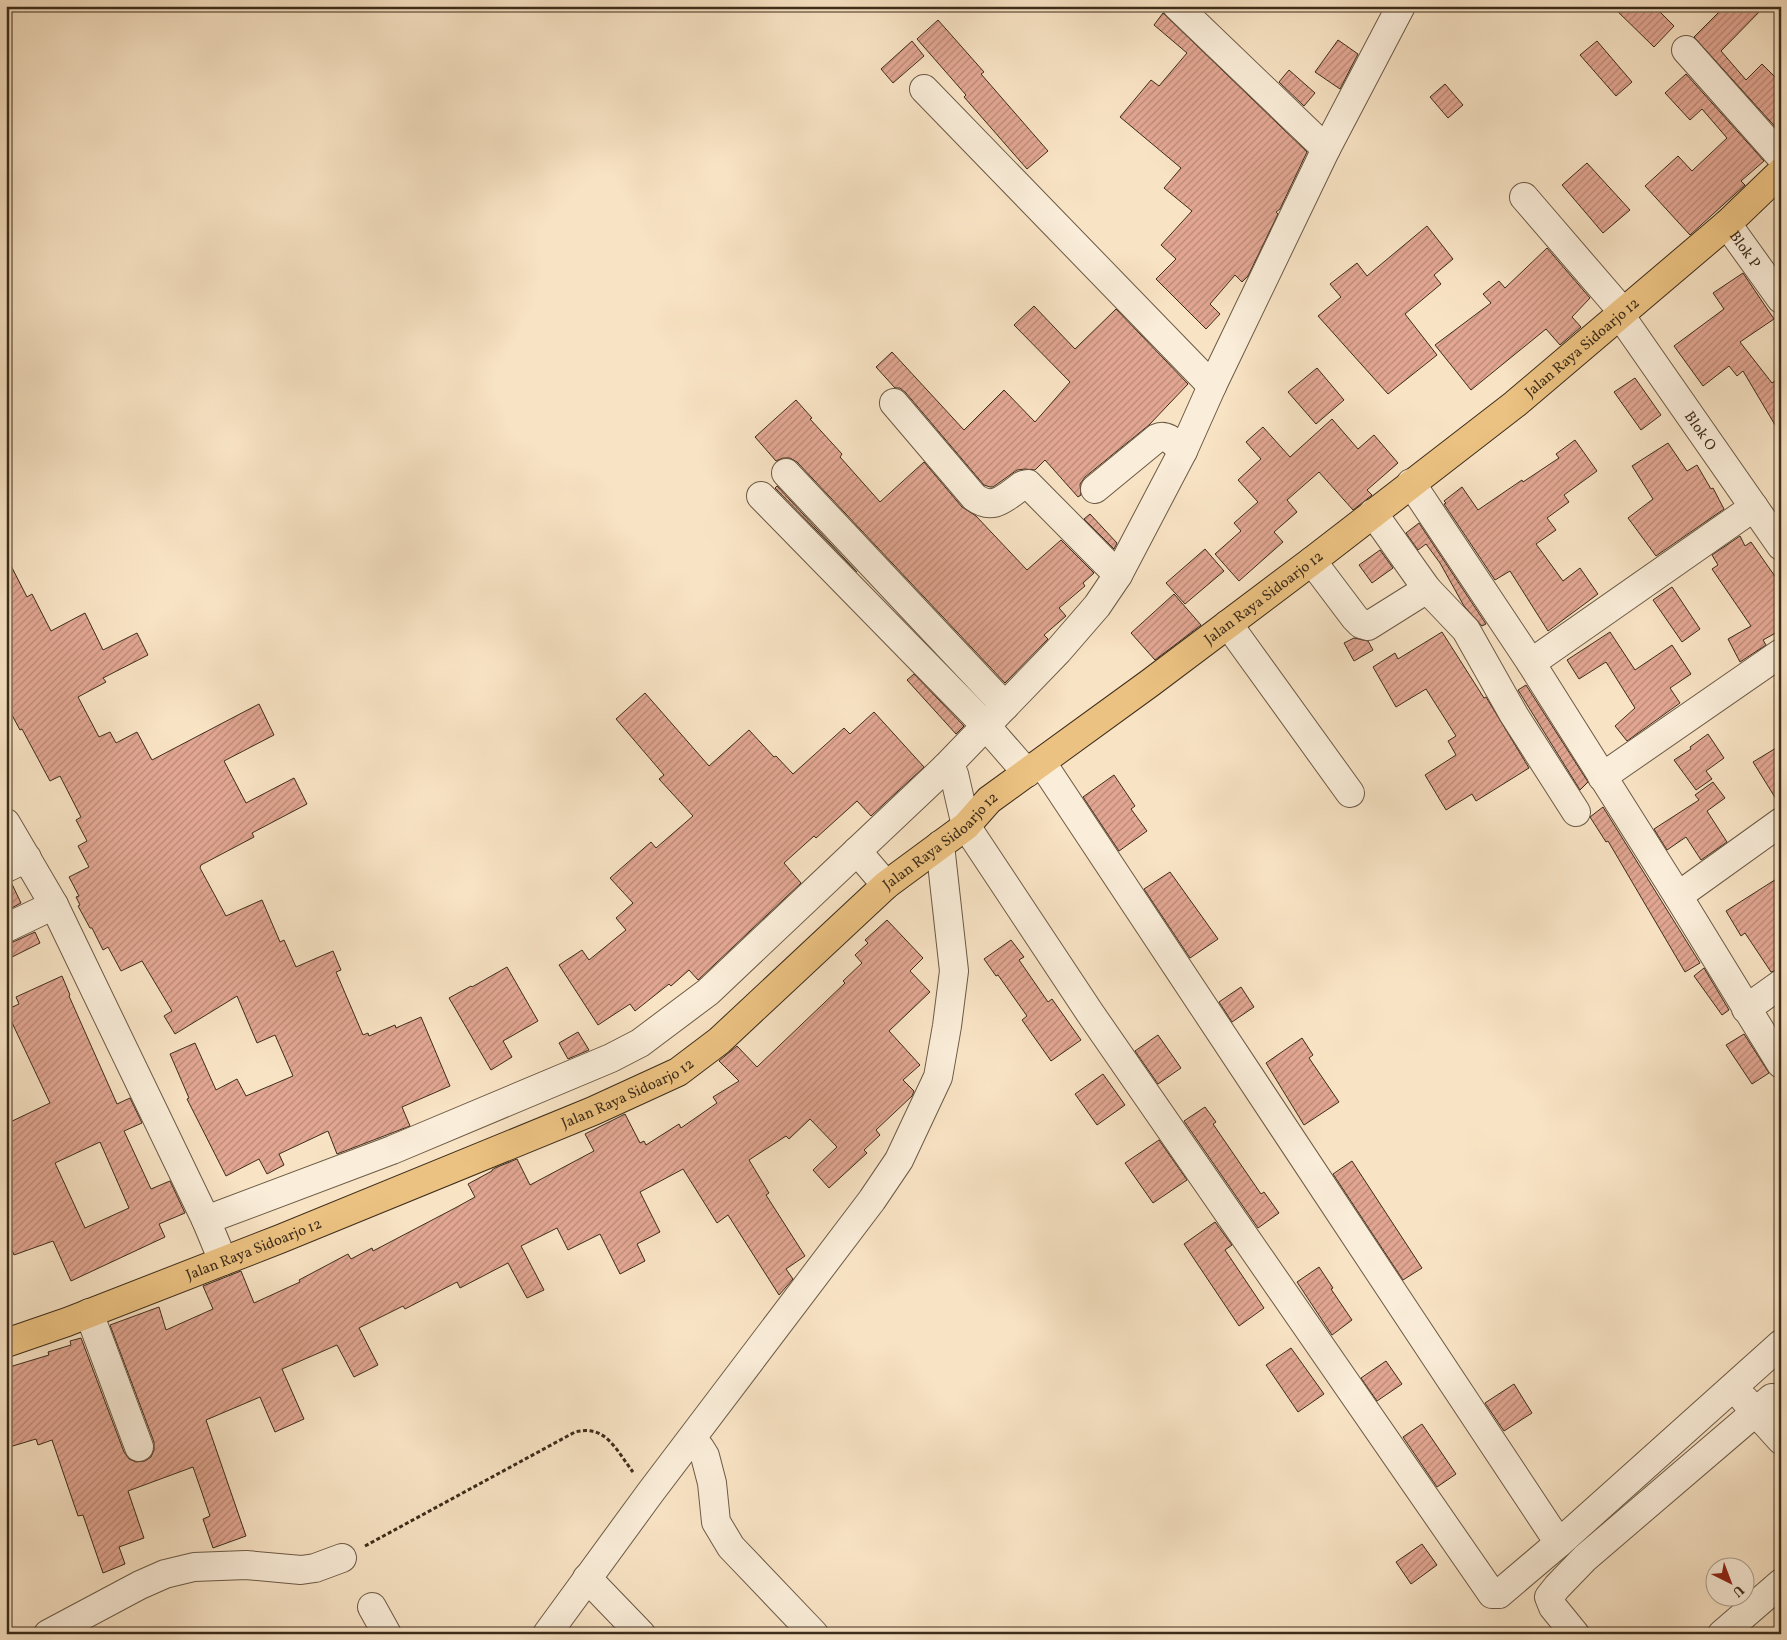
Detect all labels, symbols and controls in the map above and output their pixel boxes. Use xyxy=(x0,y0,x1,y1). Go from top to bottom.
street label: Blok P xyxy=(1723,227,1765,273)
street label: Jalan Raya Sidoarjo 12 xyxy=(1521,294,1645,403)
street label: Blok O xyxy=(1678,408,1721,456)
street label: Jalan Raya Sidoarjo 12 xyxy=(1200,547,1329,651)
street label: Jalan Raya Sidoarjo 12 xyxy=(879,788,1003,896)
street label: Jalan Raya Sidoarjo 12 xyxy=(559,1054,699,1135)
street label: Jalan Raya Sidoarjo 12 xyxy=(183,1214,325,1287)
north arrow xyxy=(1704,1558,1754,1608)
text: U xyxy=(1727,1580,1748,1601)

